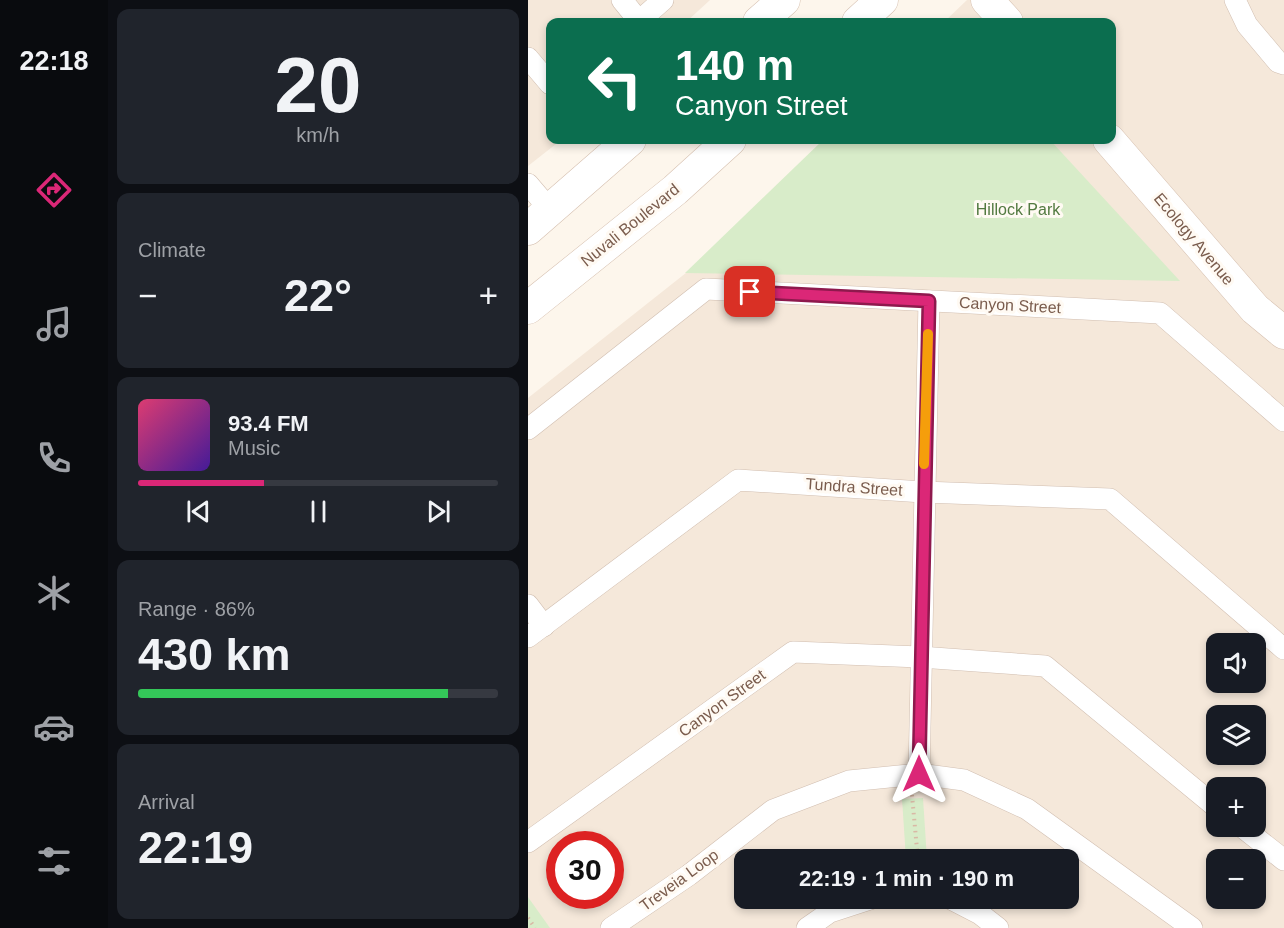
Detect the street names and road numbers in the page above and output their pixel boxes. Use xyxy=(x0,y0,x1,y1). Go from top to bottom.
street label: Nuvali Boulevard xyxy=(578,180,682,270)
street label: Ecology Avenue xyxy=(1151,190,1237,288)
street label: Canyon Street xyxy=(958,294,1062,316)
street label: Tundra Street xyxy=(805,475,904,499)
street label: Canyon Street xyxy=(676,666,769,740)
street label: Treveia Loop xyxy=(636,846,722,914)

